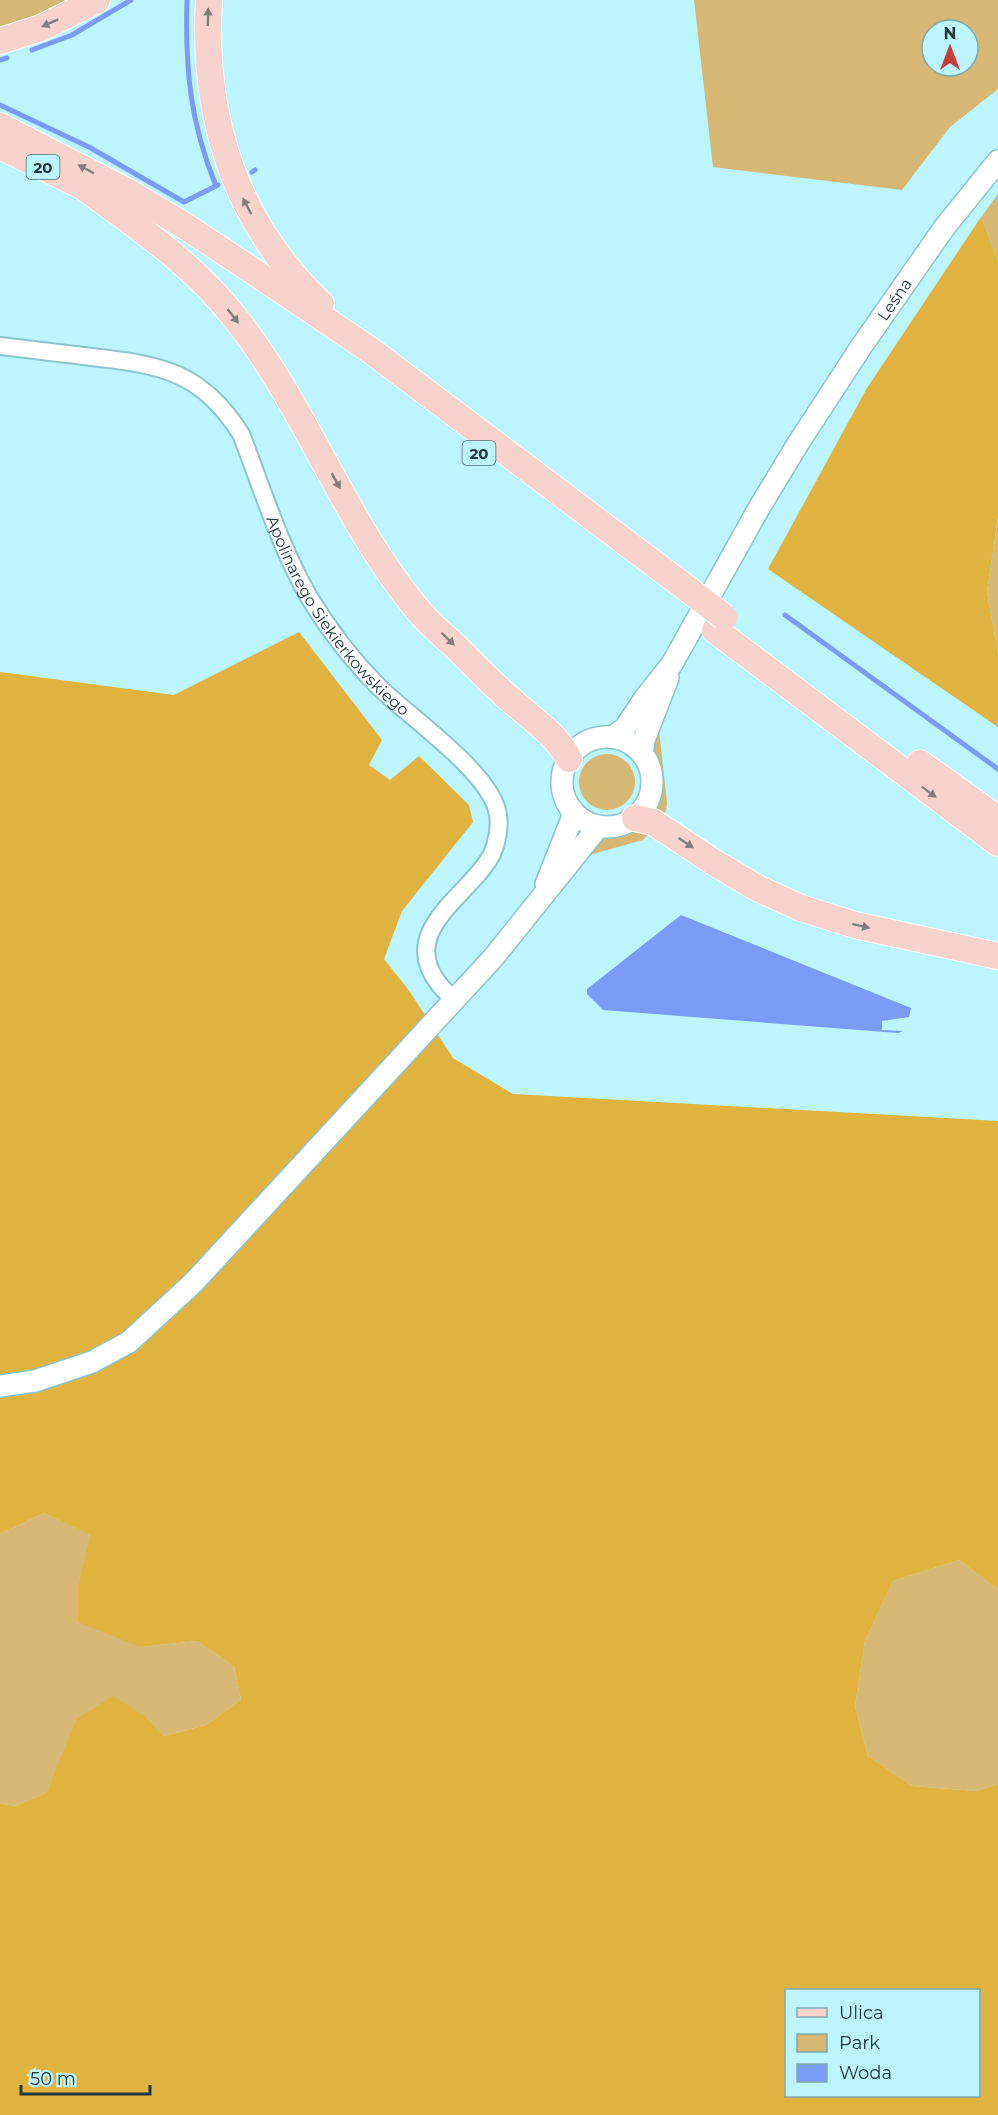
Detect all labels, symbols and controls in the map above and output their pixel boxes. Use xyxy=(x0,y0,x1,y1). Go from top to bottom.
one-way arrow xyxy=(203,8,213,27)
north arrow xyxy=(920,18,980,78)
one-way arrow xyxy=(41,19,58,28)
text: N xyxy=(944,24,956,43)
road number: 20 xyxy=(26,155,60,179)
one-way arrow xyxy=(77,164,94,174)
one-way arrow xyxy=(242,197,252,214)
street label: Leśna xyxy=(873,274,916,324)
one-way arrow xyxy=(227,308,240,324)
road number: 20 xyxy=(462,441,496,465)
one-way arrow xyxy=(331,473,341,490)
street label: Apolinarego Siekierkowskiego xyxy=(263,513,414,719)
one-way arrow xyxy=(441,632,455,646)
one-way arrow xyxy=(922,785,937,797)
one-way arrow xyxy=(678,837,694,849)
one-way arrow xyxy=(852,922,870,932)
legend xyxy=(785,1989,980,2097)
text: Ulica xyxy=(839,2002,884,2024)
text: Park xyxy=(839,2032,880,2054)
scale bar xyxy=(21,2058,150,2096)
text: Woda xyxy=(839,2062,892,2084)
text: 50 m xyxy=(30,2068,76,2090)

